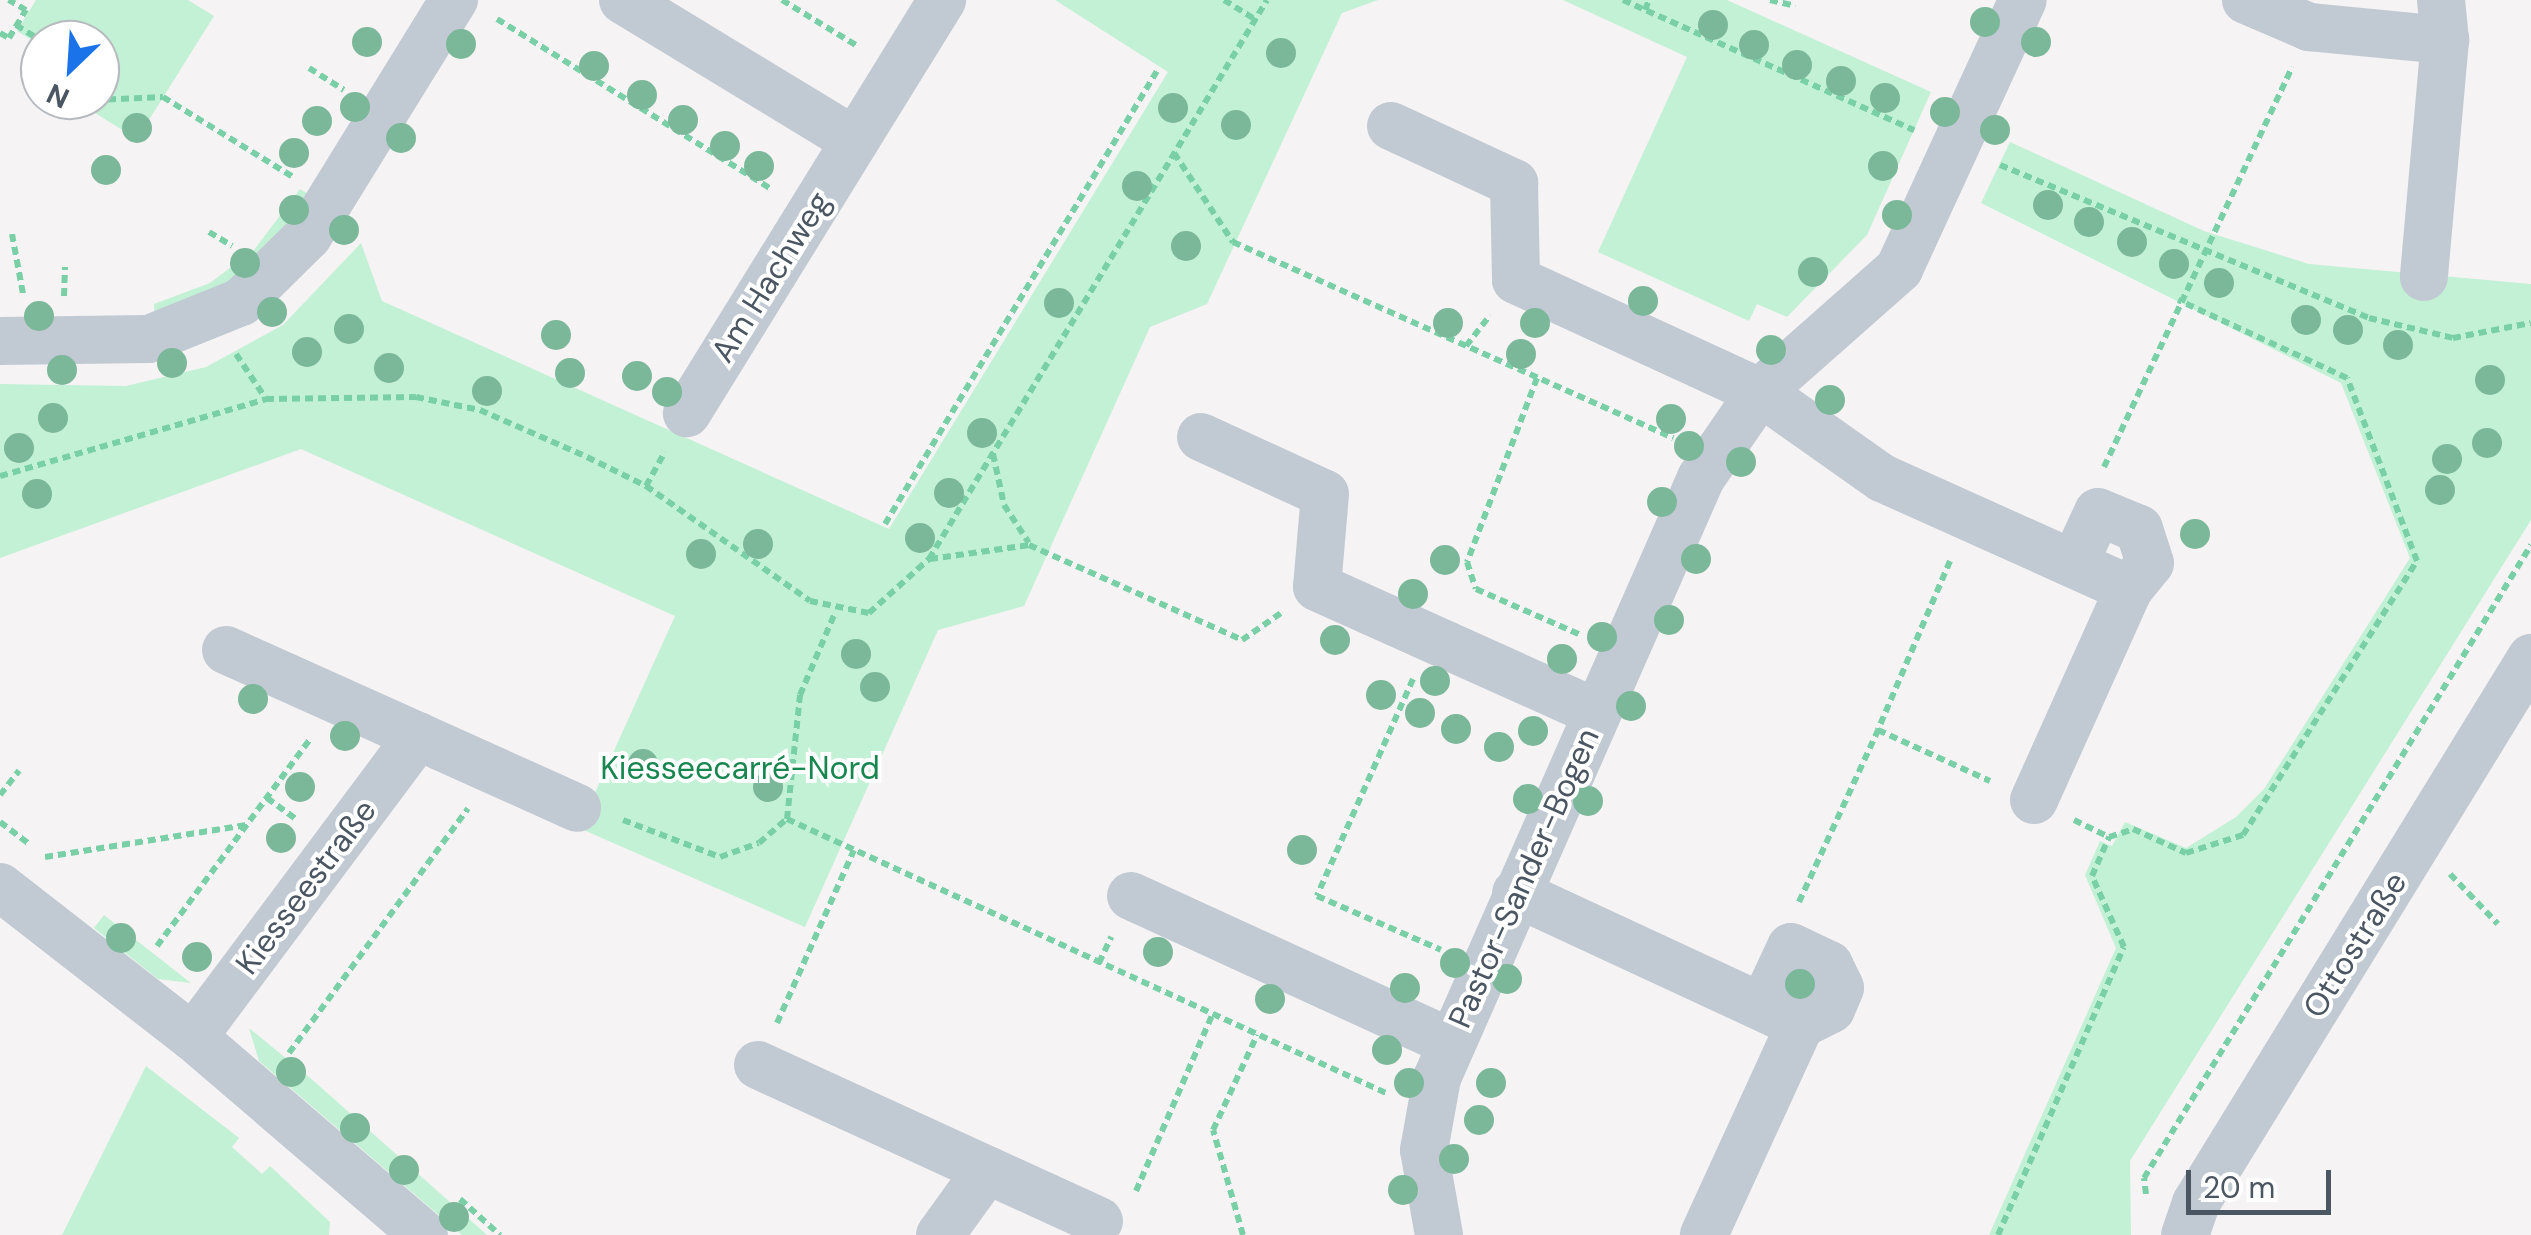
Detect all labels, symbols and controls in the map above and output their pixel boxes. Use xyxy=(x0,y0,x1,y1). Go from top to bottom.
north arrow xyxy=(20,20,120,120)
text: N xyxy=(41,75,75,117)
street label: Am Hachweg xyxy=(703,185,839,369)
street label: Pastor-Sander-Bogen xyxy=(1441,722,1607,1034)
park label: Kiesseecarré-Nord xyxy=(600,749,880,787)
street label: Kiesseestraße xyxy=(228,792,384,982)
street label: Ottostraße xyxy=(2295,865,2415,1025)
scale bar xyxy=(2191,1150,2336,1212)
text: 20 m xyxy=(2203,1168,2275,1207)

